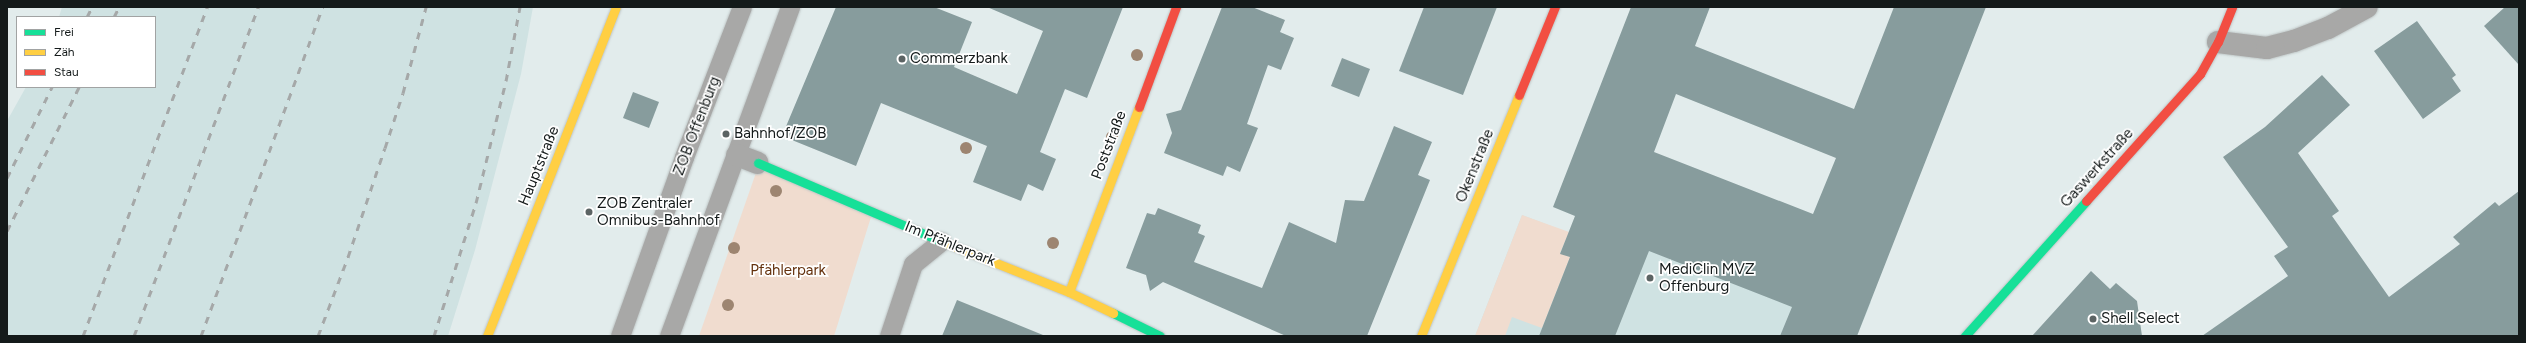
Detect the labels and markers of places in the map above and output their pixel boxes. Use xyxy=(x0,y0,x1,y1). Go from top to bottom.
place label: Commerzbank xyxy=(910,50,1008,68)
marker: Commerzbank xyxy=(897,54,907,64)
place label: Bahnhof/ZOB xyxy=(734,125,826,143)
marker: Bahnhof/ZOB xyxy=(721,129,731,139)
place label: ZOB Zentraler Omnibus-Bahnhof xyxy=(597,194,720,229)
marker: ZOB Zentraler Omnibus-Bahnhof xyxy=(584,207,594,217)
place label: MediClin MVZ Offenburg xyxy=(1659,260,1755,295)
marker: MediClin MVZ Offenburg xyxy=(1644,272,1656,284)
place label: Shell Select xyxy=(2101,310,2180,328)
marker: Shell Select xyxy=(2088,314,2098,324)

